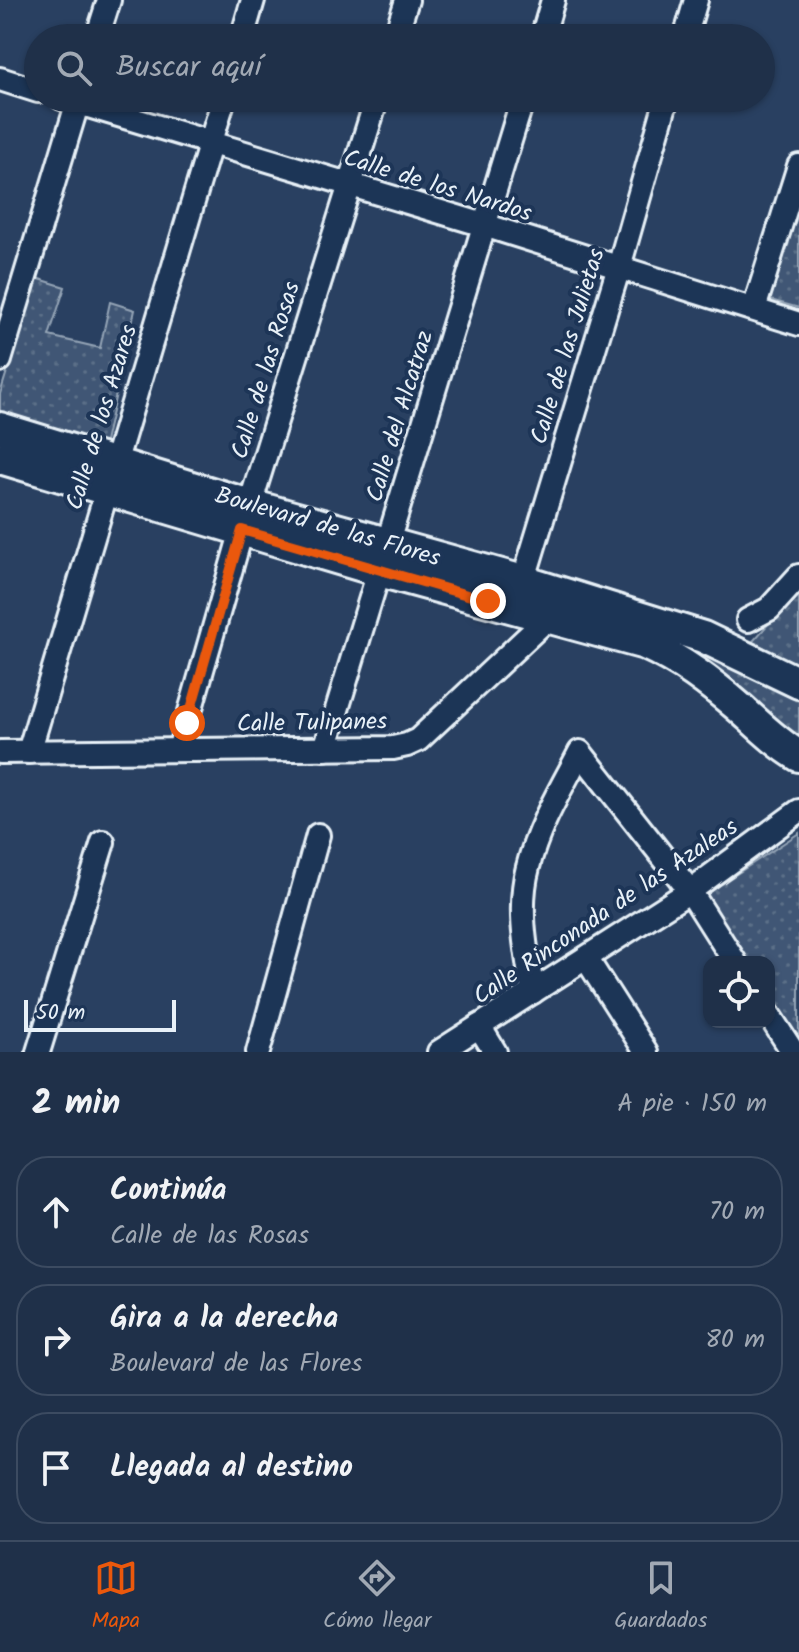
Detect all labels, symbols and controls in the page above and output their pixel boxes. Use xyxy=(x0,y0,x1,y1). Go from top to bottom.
search box xyxy=(24,24,775,112)
text: Buscar aquí xyxy=(116,44,262,92)
icon: search xyxy=(52,46,96,90)
street label: Calle de los Nardos xyxy=(338,139,537,234)
street label: Calle de las Julietas xyxy=(520,244,617,449)
street label: Calle de las Rosas xyxy=(221,277,312,464)
street label: Calle de los Azares xyxy=(56,320,149,515)
street label: Calle del Alcatraz xyxy=(356,326,445,507)
street label: Boulevard de las Flores xyxy=(210,477,445,578)
route end xyxy=(470,583,506,619)
street label: Calle Tulipanes xyxy=(237,703,388,744)
route start xyxy=(169,705,205,741)
street label: Calle Rinconada de las Azaleas xyxy=(465,809,746,1016)
map controls xyxy=(703,956,775,1028)
button: locate xyxy=(703,956,775,1028)
scale bar xyxy=(24,996,176,1032)
text: 50 m xyxy=(36,996,85,1031)
text: 2 min xyxy=(32,1077,120,1131)
text: A pie · 150 m xyxy=(617,1083,767,1125)
text: Continúa xyxy=(110,1167,226,1215)
icon: ahead xyxy=(34,1190,78,1234)
text: 70 m xyxy=(709,1191,765,1233)
text: Calle de las Rosas xyxy=(110,1215,309,1257)
text: Gira a la derecha xyxy=(110,1295,338,1343)
icon: right xyxy=(34,1318,78,1362)
text: 80 m xyxy=(705,1319,765,1361)
text: Boulevard de las Flores xyxy=(110,1343,362,1385)
text: Llegada al destino xyxy=(110,1444,353,1492)
icon: arrive xyxy=(34,1446,78,1490)
tab: Mapa xyxy=(92,1556,140,1639)
tab: Cómo llegar xyxy=(323,1556,431,1639)
tab: Guardados xyxy=(614,1556,707,1639)

